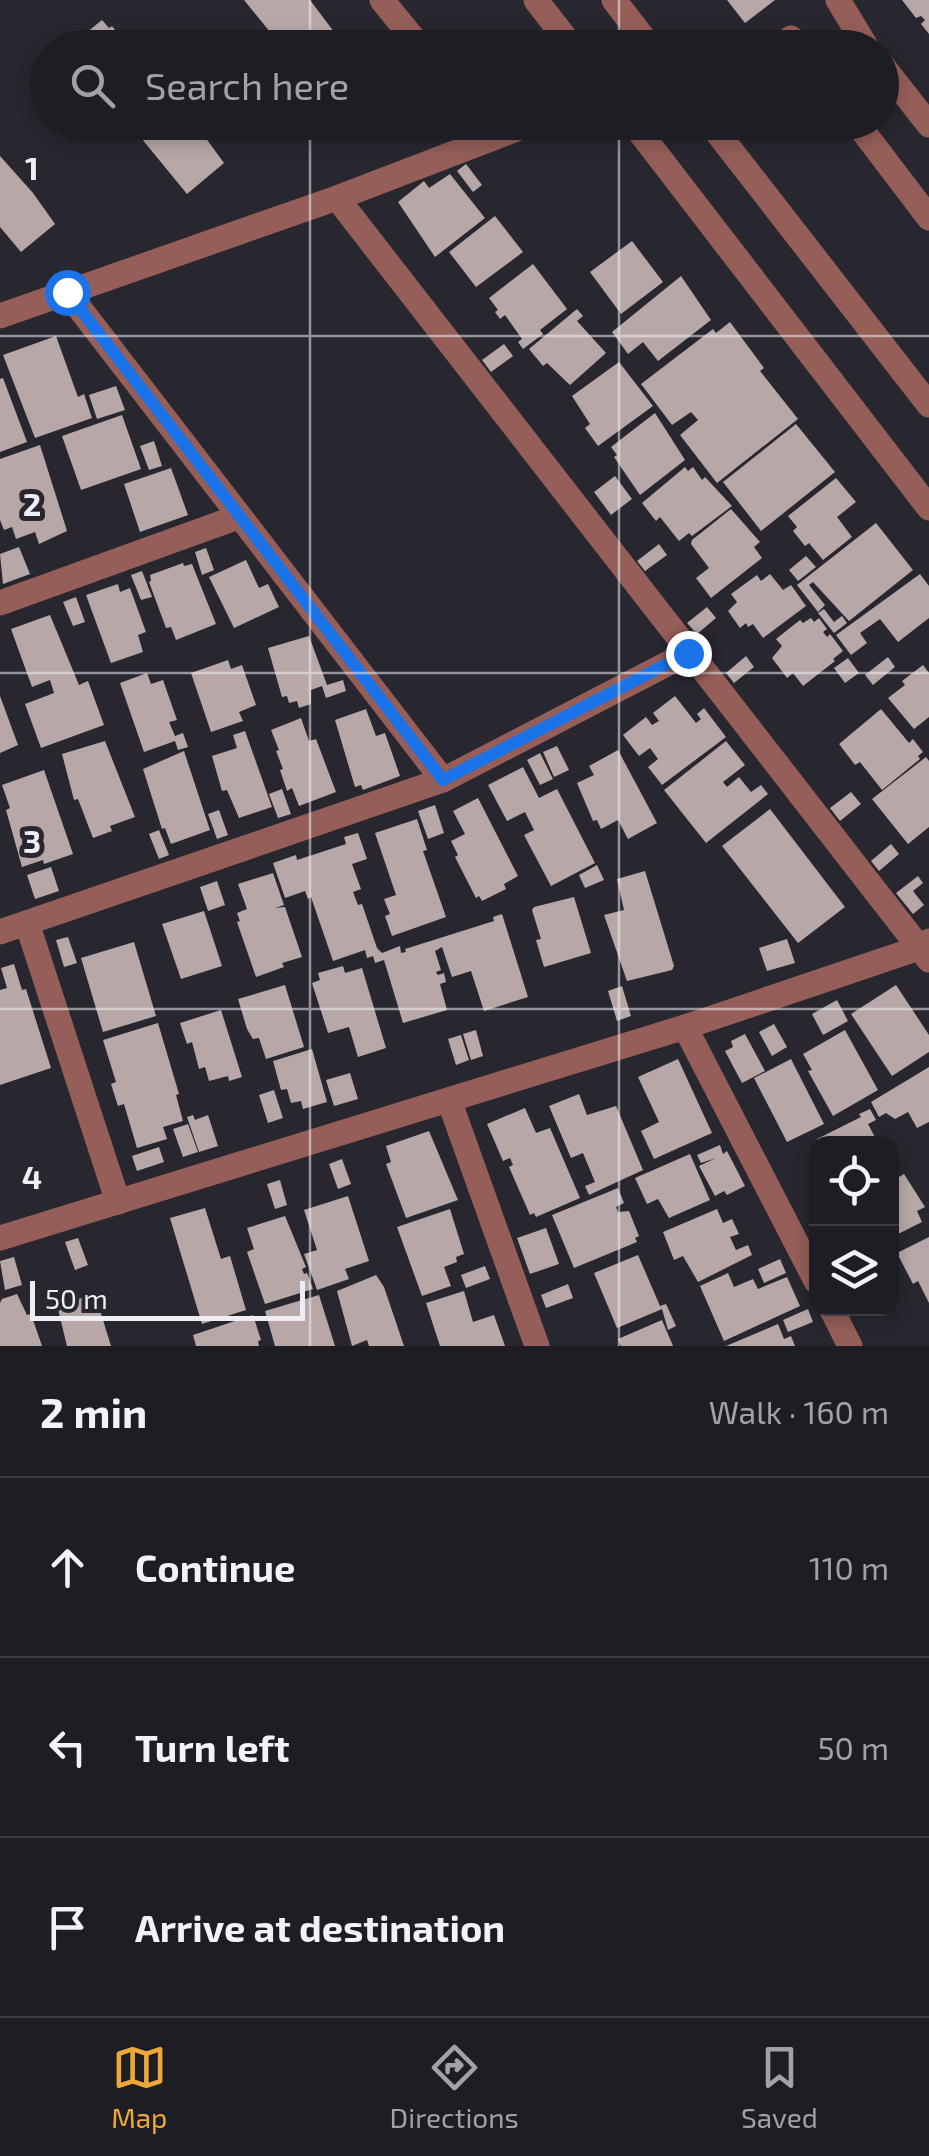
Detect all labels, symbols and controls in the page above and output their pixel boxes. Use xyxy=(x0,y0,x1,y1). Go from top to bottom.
search box xyxy=(30,30,899,140)
icon: search xyxy=(65,58,120,113)
text: Search here xyxy=(145,62,349,108)
text: 1 xyxy=(25,148,39,186)
route start xyxy=(45,270,91,316)
text: 2 xyxy=(23,484,41,522)
route end xyxy=(666,631,712,677)
text: 3 xyxy=(23,821,41,859)
map controls xyxy=(809,1136,899,1316)
button: locate xyxy=(809,1136,899,1226)
text: 4 xyxy=(22,1157,42,1195)
button: layers xyxy=(809,1226,899,1316)
scale bar xyxy=(30,1276,305,1320)
text: 50 m xyxy=(45,1281,108,1315)
text: 2 min xyxy=(40,1386,147,1436)
text: Walk · 160 m xyxy=(709,1392,889,1430)
icon: ahead xyxy=(40,1540,95,1595)
text: Continue xyxy=(135,1544,295,1590)
text: 110 m xyxy=(809,1548,889,1586)
icon: left xyxy=(40,1720,95,1775)
text: Turn left xyxy=(135,1724,290,1770)
text: 50 m xyxy=(817,1728,889,1766)
icon: arrive xyxy=(40,1900,95,1955)
text: Arrive at destination xyxy=(135,1904,505,1950)
tab: Map xyxy=(111,2040,167,2134)
tab: Directions xyxy=(390,2040,519,2134)
tab: Saved xyxy=(741,2040,818,2134)

